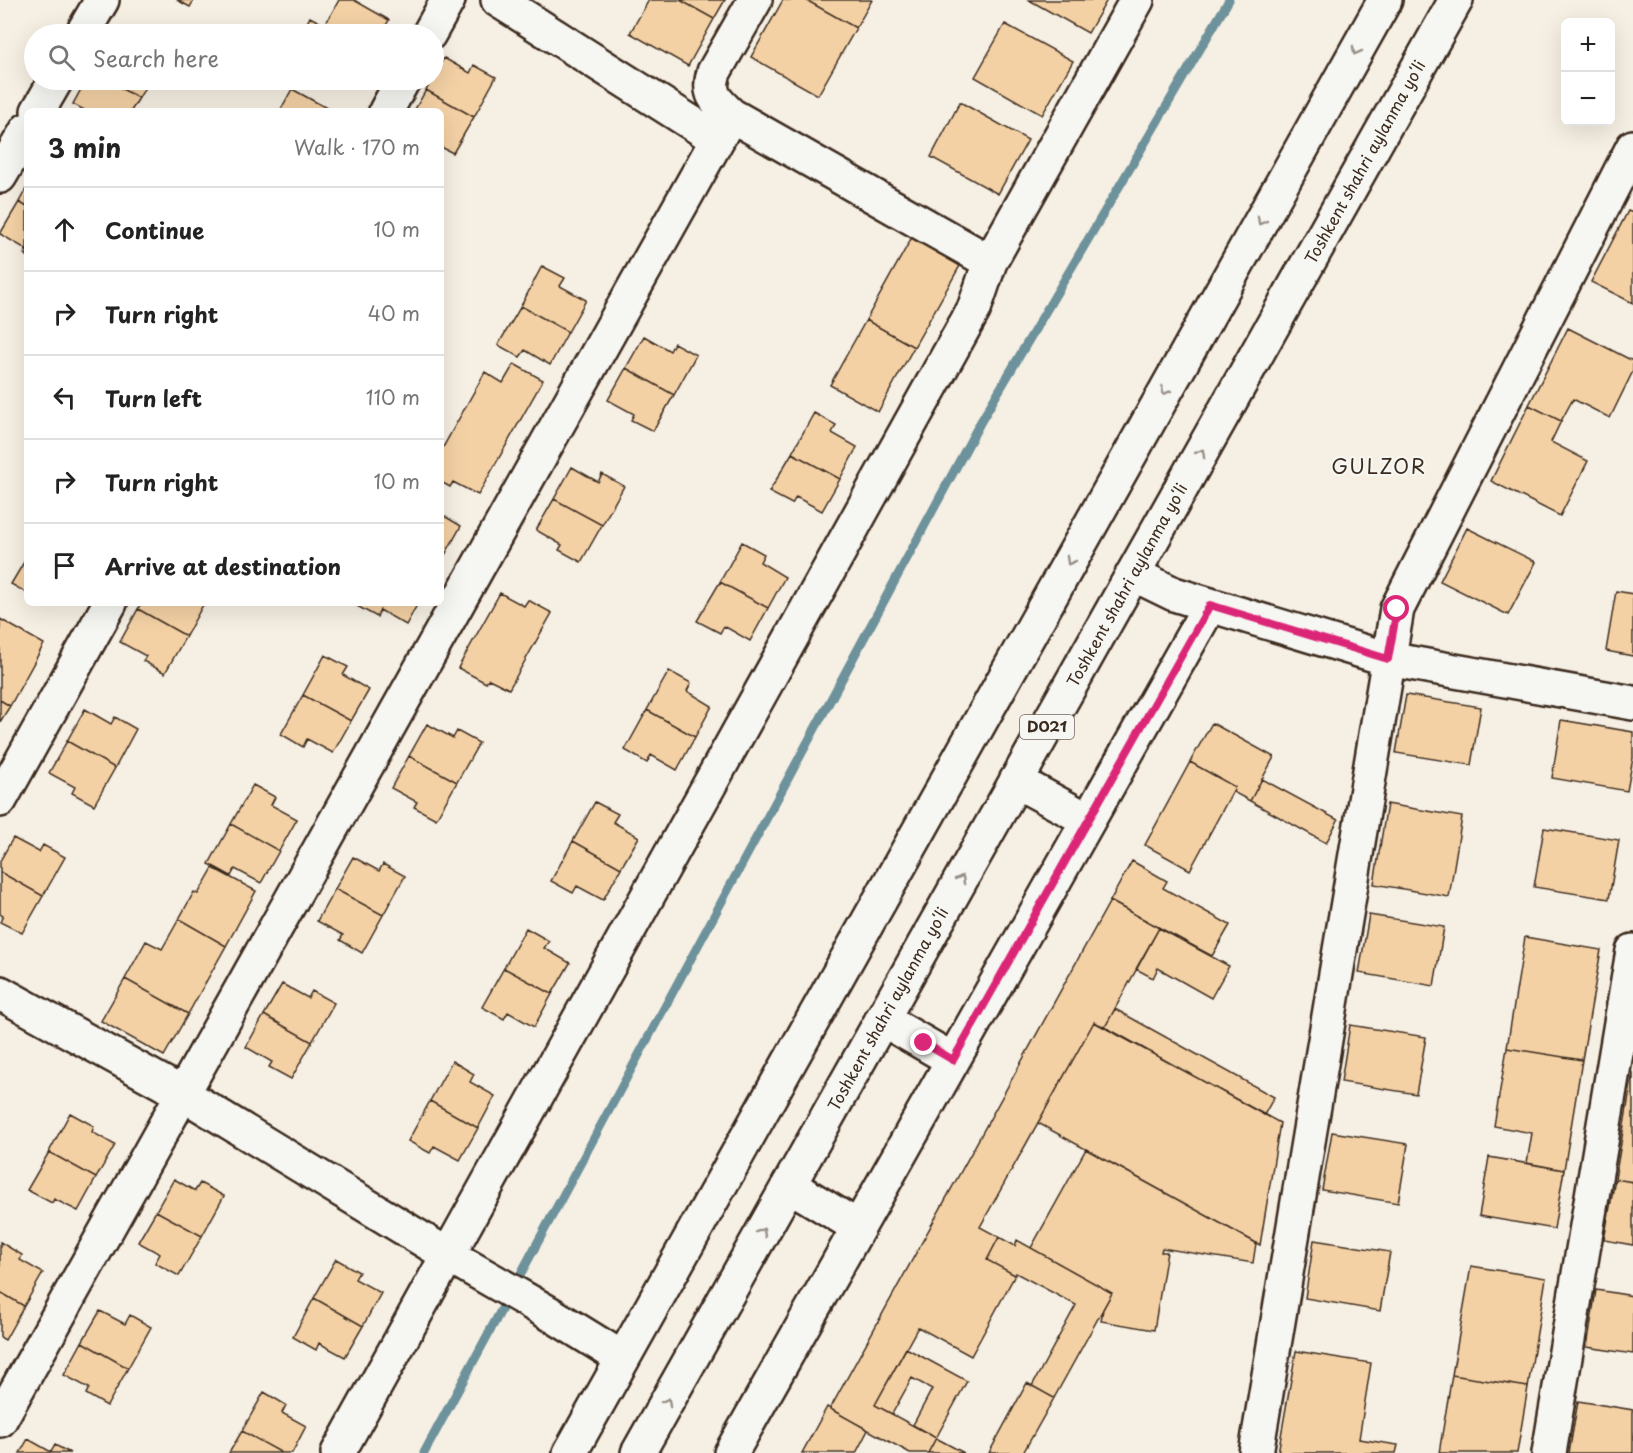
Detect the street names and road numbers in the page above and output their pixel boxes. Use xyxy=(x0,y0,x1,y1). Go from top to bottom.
street label: Toshkent shahri aylanma yoʻli xyxy=(1298,55,1430,268)
street label: Toshkent shahri aylanma yoʻli xyxy=(1060,478,1192,691)
road number: D021 xyxy=(1020,715,1074,739)
street label: Toshkent shahri aylanma yoʻli xyxy=(821,902,953,1115)

